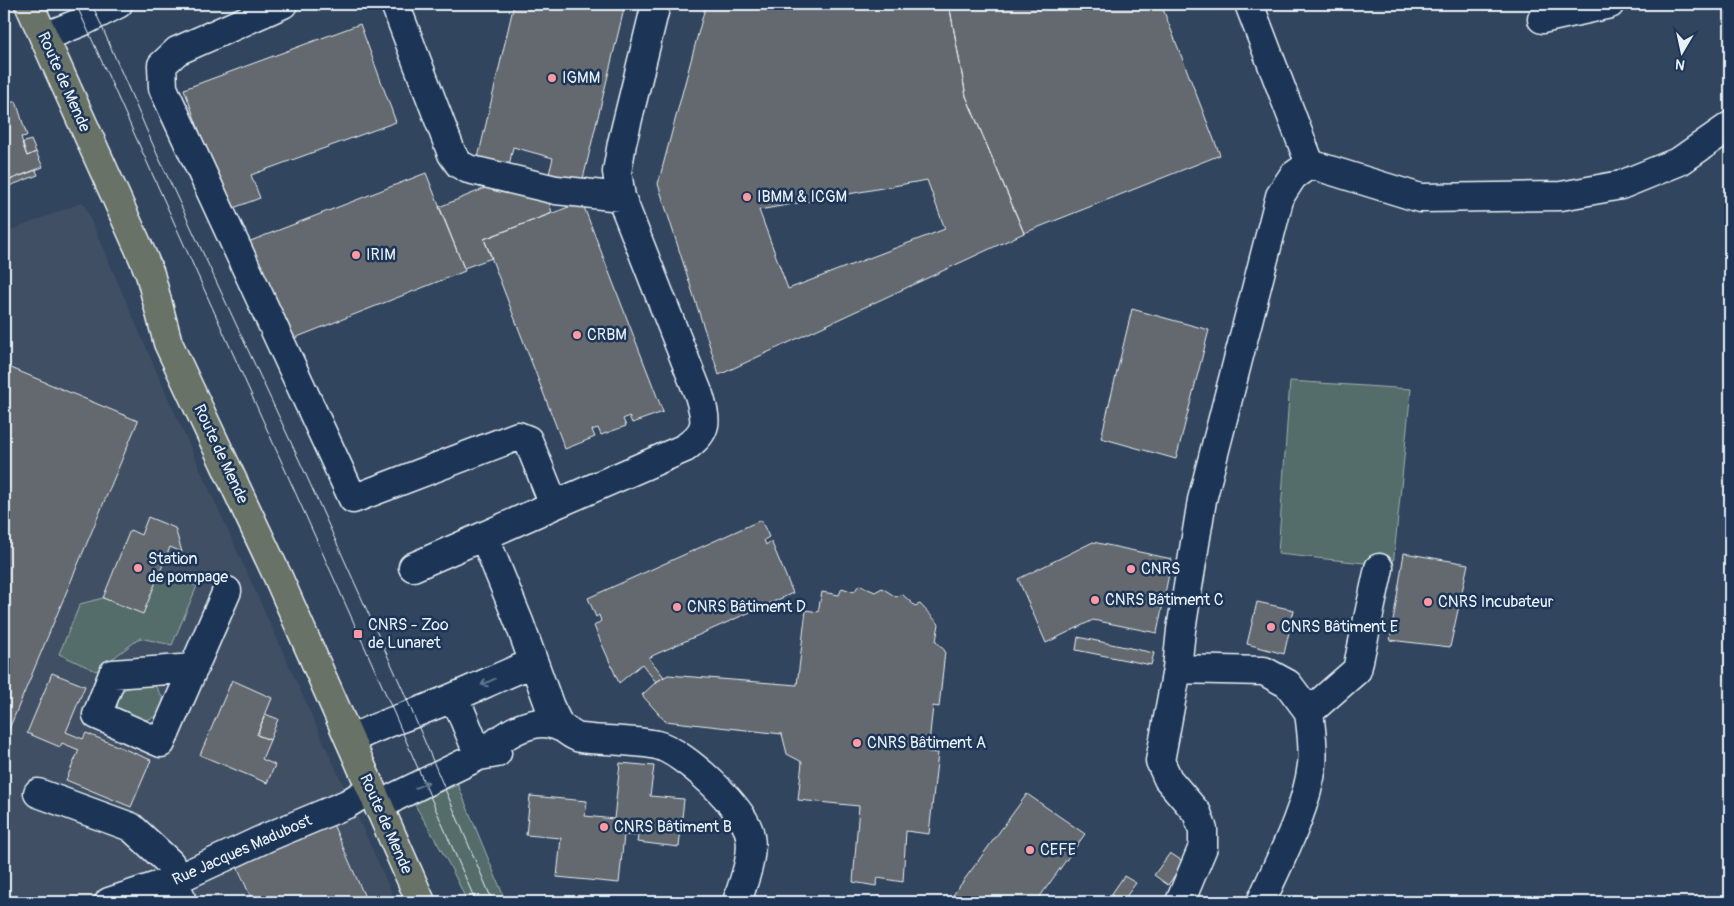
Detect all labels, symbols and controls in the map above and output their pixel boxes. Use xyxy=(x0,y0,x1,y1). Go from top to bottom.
north arrow xyxy=(1656,28,1706,78)
street label: Route de Mende xyxy=(33,29,95,135)
text: N xyxy=(1674,55,1686,73)
place label: IGMM xyxy=(562,68,600,88)
marker: IGMM xyxy=(546,72,558,84)
place label: IBMM & ICGM xyxy=(757,187,847,207)
marker: IBMM & ICGM xyxy=(741,191,753,203)
place label: IRIM xyxy=(366,245,396,265)
marker: IRIM xyxy=(350,249,362,261)
place label: CRBM xyxy=(587,325,627,345)
marker: CRBM xyxy=(571,329,583,341)
street label: Route de Mende xyxy=(189,401,253,507)
place label: Station de pompage xyxy=(148,549,228,587)
place label: CNRS xyxy=(1141,559,1180,579)
marker: Station de pompage xyxy=(132,562,144,574)
marker: CNRS xyxy=(1125,563,1137,575)
place label: CNRS Bâtiment C xyxy=(1105,590,1224,610)
place label: CNRS Incubateur xyxy=(1438,592,1554,612)
marker: CNRS Bâtiment C xyxy=(1089,594,1101,606)
marker: CNRS Incubateur xyxy=(1422,596,1434,608)
place label: CNRS Bâtiment D xyxy=(687,597,806,617)
marker: CNRS Bâtiment D xyxy=(671,601,683,613)
place label: CNRS - Zoo de Lunaret xyxy=(368,615,449,653)
place label: CNRS Bâtiment E xyxy=(1281,617,1398,637)
marker: CNRS Bâtiment E xyxy=(1265,621,1277,633)
marker: CNRS - Zoo de Lunaret xyxy=(352,628,364,640)
one-way arrow xyxy=(481,677,496,687)
place label: CNRS Bâtiment A xyxy=(867,733,986,753)
marker: CNRS Bâtiment A xyxy=(851,737,863,749)
street label: Route de Mende xyxy=(355,771,417,877)
one-way arrow xyxy=(414,780,429,789)
street label: Rue Jacques Madubost xyxy=(169,810,315,890)
place label: CNRS Bâtiment B xyxy=(614,817,732,837)
marker: CNRS Bâtiment B xyxy=(598,821,610,833)
place label: CEFE xyxy=(1040,840,1076,860)
marker: CEFE xyxy=(1024,844,1036,856)

